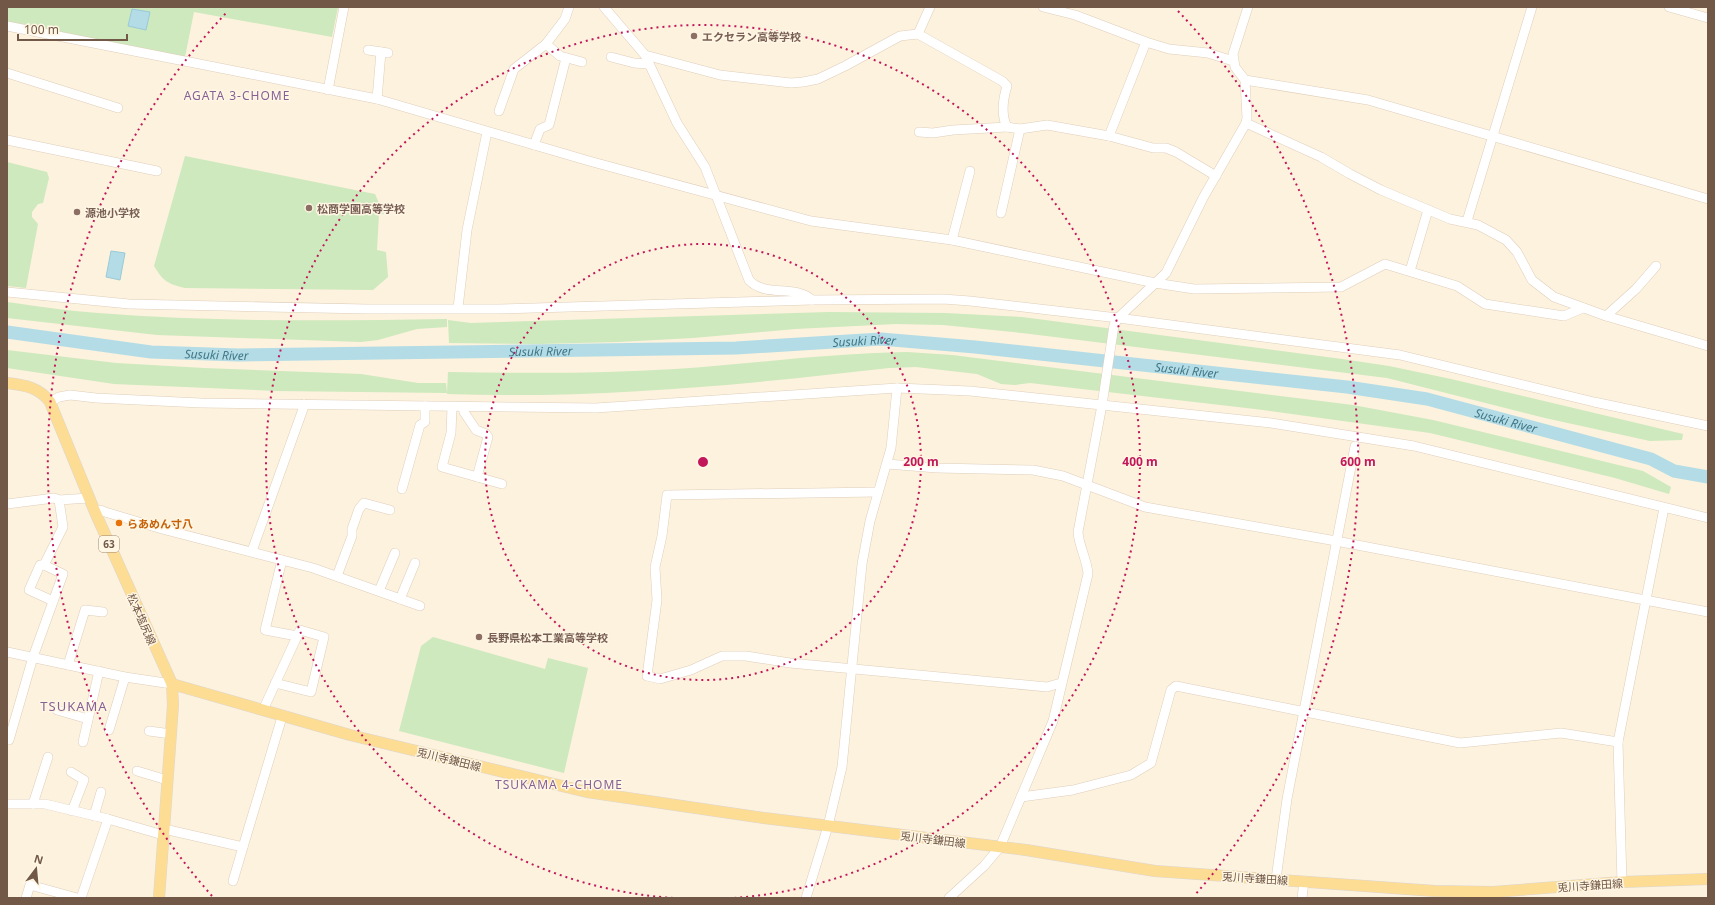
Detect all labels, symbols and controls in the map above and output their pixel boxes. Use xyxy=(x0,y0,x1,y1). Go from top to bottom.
scale bar xyxy=(18,16,127,42)
text: 100 m xyxy=(24,21,59,38)
place label: エクセラン高等学校 xyxy=(702,29,801,44)
marker: エクセラン高等学校 xyxy=(689,31,699,41)
district label: AGATA 3-CHOME xyxy=(184,87,290,104)
place label: 松商学園高等学校 xyxy=(317,201,405,216)
marker: 松商学園高等学校 xyxy=(304,203,314,213)
place label: 源池小学校 xyxy=(85,205,140,220)
marker: 源池小学校 xyxy=(72,207,82,217)
water label: Susuki River xyxy=(832,330,898,350)
water label: Susuki River xyxy=(509,342,574,360)
water label: Susuki River xyxy=(184,345,250,364)
water label: Susuki River xyxy=(1154,358,1220,382)
water label: Susuki River xyxy=(1473,404,1540,437)
text: 200 m xyxy=(903,453,939,470)
text: 400 m xyxy=(1122,453,1158,470)
text: 600 m xyxy=(1340,453,1376,470)
centre of rings xyxy=(696,455,710,469)
place label: らあめん寸八 xyxy=(127,516,193,531)
marker: らあめん寸八 xyxy=(114,518,124,528)
road number: 63 xyxy=(99,536,119,552)
street label: 松本塩尻線 xyxy=(124,591,160,647)
place label: 長野県松本工業高等学校 xyxy=(487,630,608,645)
marker: 長野県松本工業高等学校 xyxy=(474,632,484,642)
district label: TSUKAMA xyxy=(40,697,108,715)
street label: 兎川寺鎌田線 xyxy=(415,744,483,774)
district label: TSUKAMA 4-CHOME xyxy=(495,776,623,793)
street label: 兎川寺鎌田線 xyxy=(899,828,967,850)
north arrow xyxy=(16,849,56,889)
text: N xyxy=(33,850,45,867)
street label: 兎川寺鎌田線 xyxy=(1222,868,1288,888)
street label: 兎川寺鎌田線 xyxy=(1557,875,1623,895)

